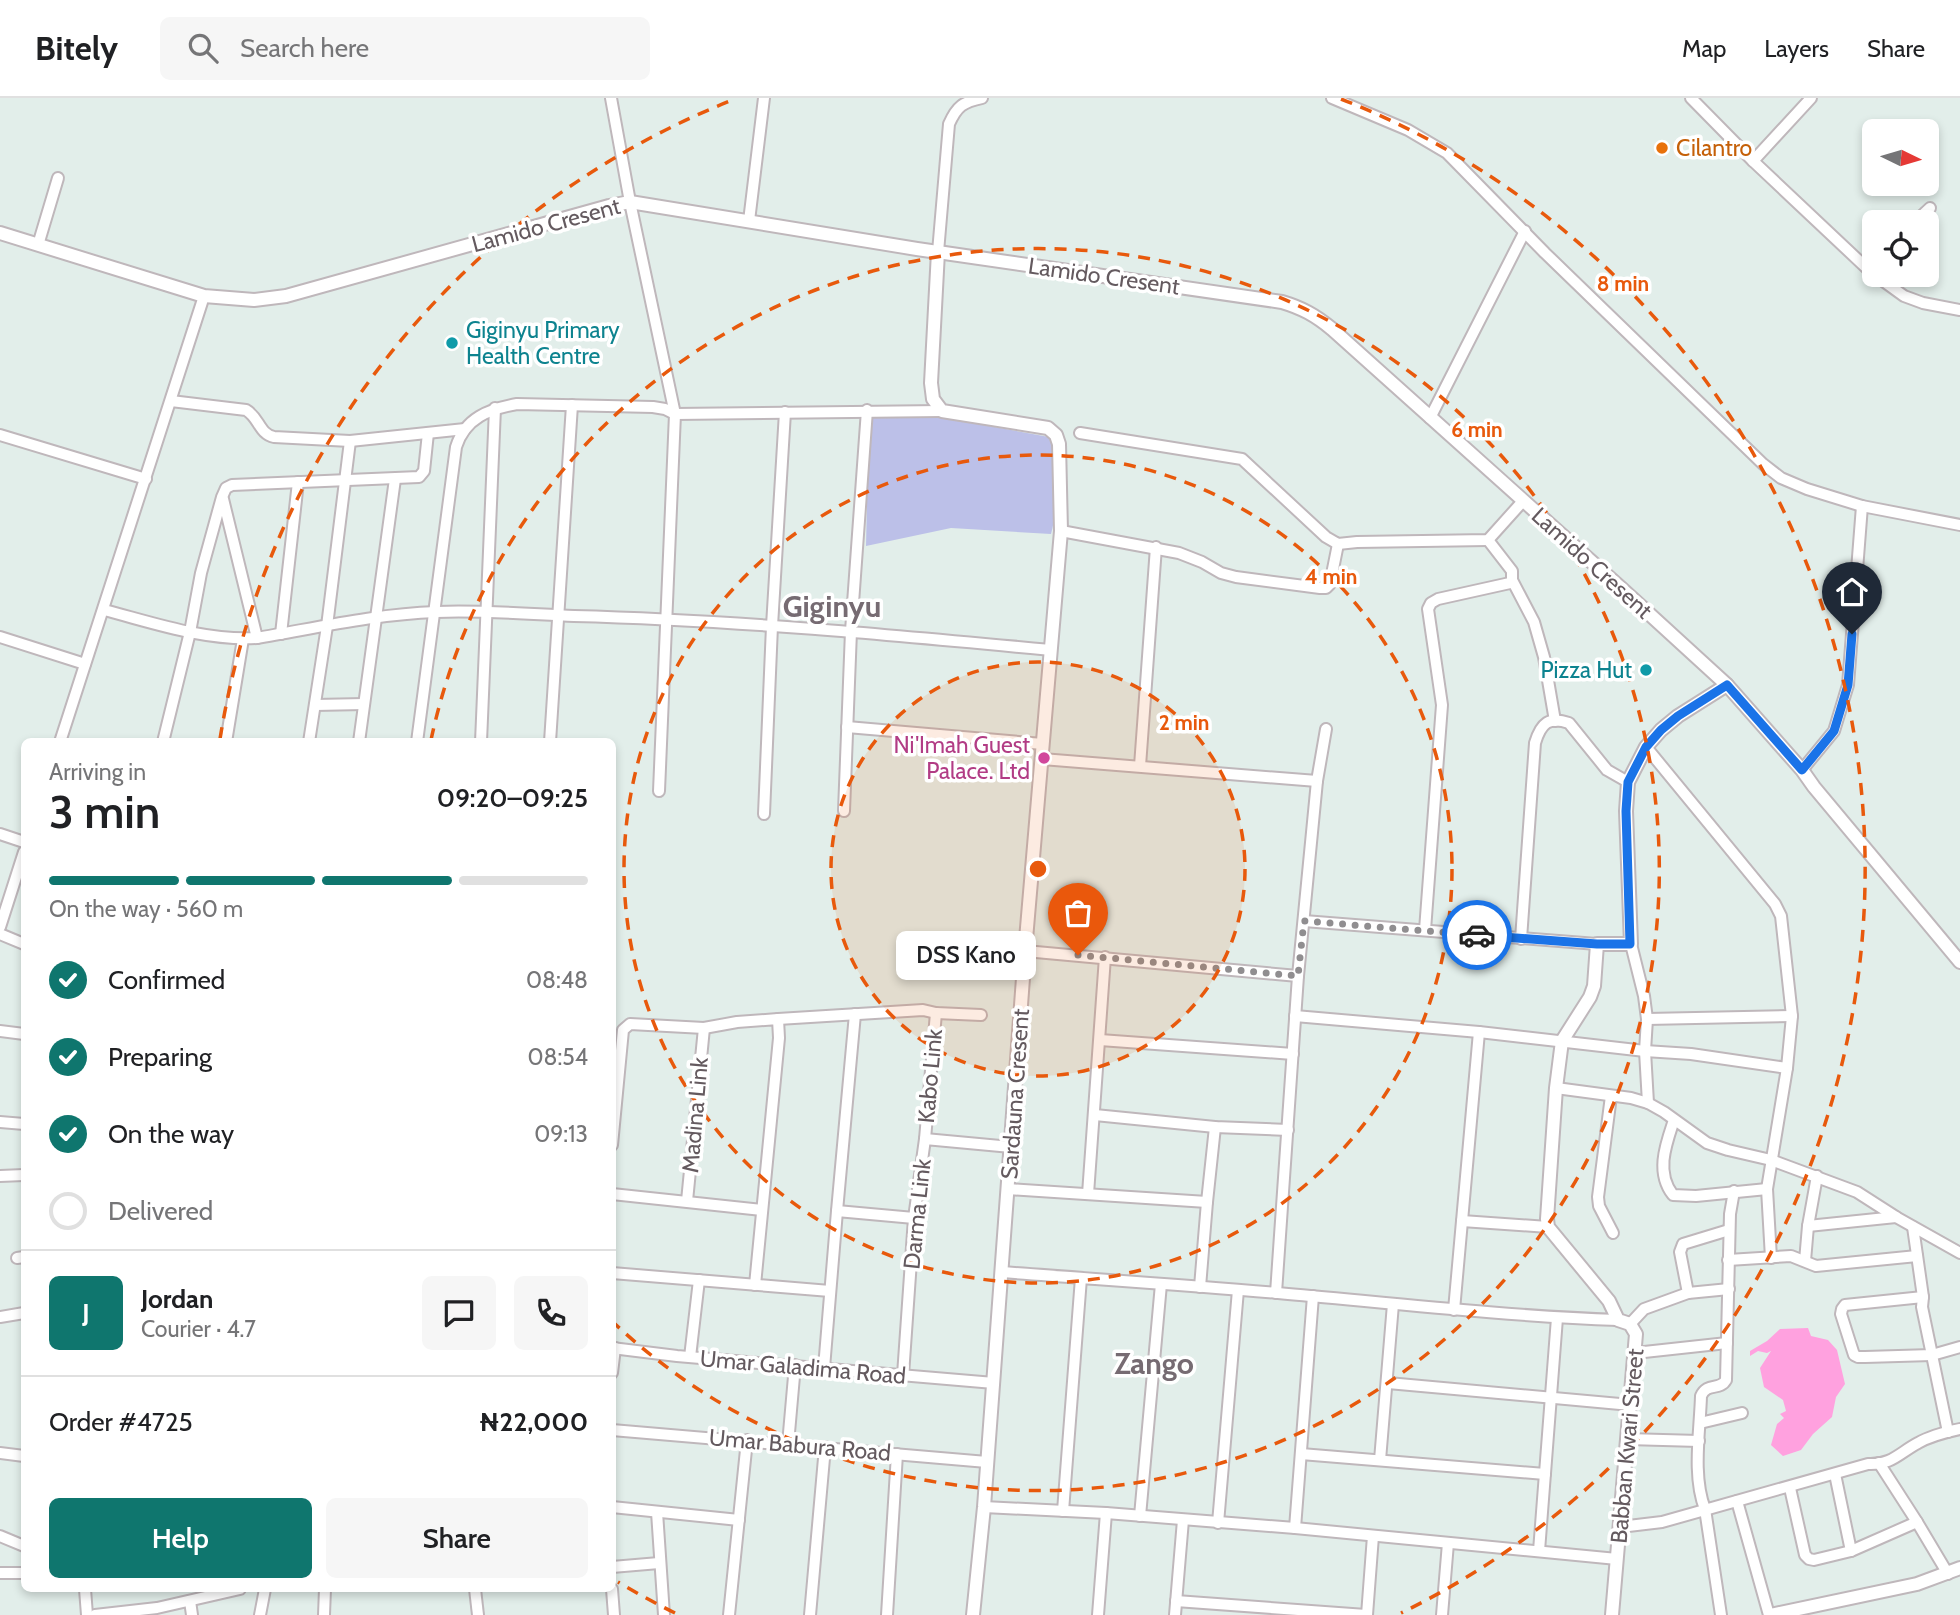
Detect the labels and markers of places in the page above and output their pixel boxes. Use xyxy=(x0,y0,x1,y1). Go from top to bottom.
place label: Cilantro xyxy=(1676,134,1752,162)
marker: Cilantro xyxy=(1654,140,1670,156)
place label: Giginyu Primary Health Centre xyxy=(466,316,620,370)
marker: Giginyu Primary Health Centre xyxy=(444,335,460,351)
pin xyxy=(1822,562,1882,634)
place label: Pizza Hut xyxy=(1540,656,1632,684)
marker: Pizza Hut xyxy=(1638,662,1654,678)
place label: Ni'Imah Guest Palace. Ltd xyxy=(894,731,1030,785)
marker: Ni'Imah Guest Palace. Ltd xyxy=(1036,750,1052,766)
centre of rings xyxy=(1026,857,1050,881)
pin xyxy=(1048,883,1108,955)
callout: DSS Kano xyxy=(896,930,1036,980)

